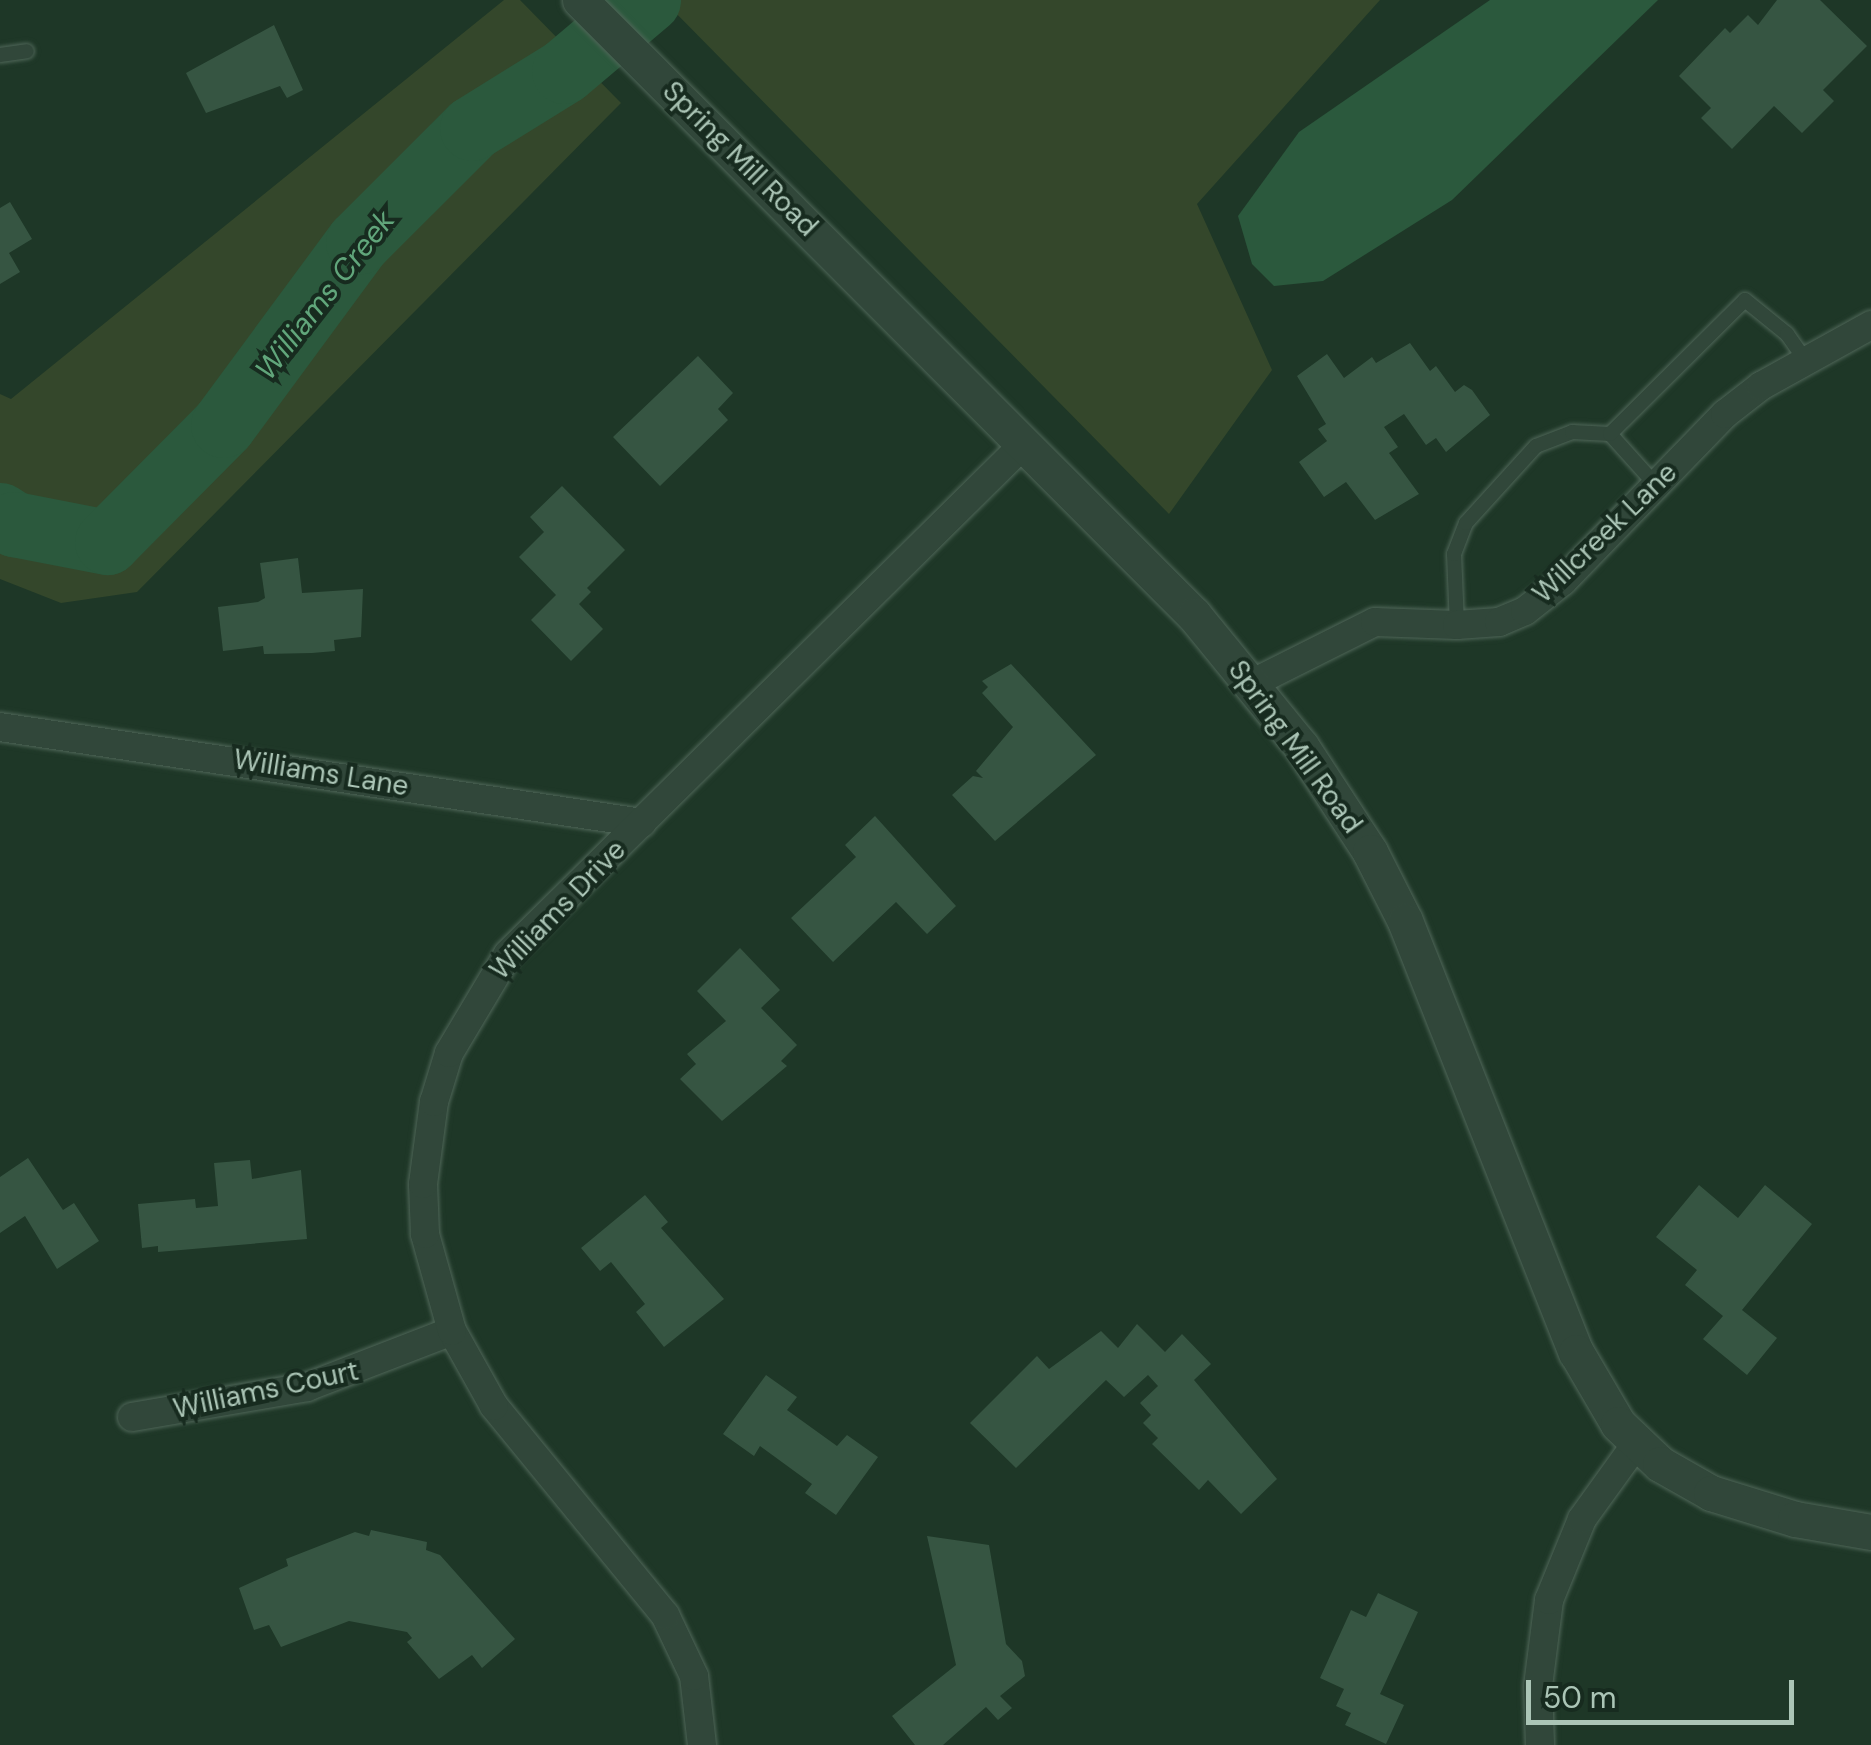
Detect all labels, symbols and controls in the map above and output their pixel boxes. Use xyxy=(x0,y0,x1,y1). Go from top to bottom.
street label: Spring Mill Road xyxy=(656,75,824,243)
water label: Williams Creek xyxy=(248,203,402,387)
street label: Willcreek Lane xyxy=(1526,456,1684,610)
street label: Spring Mill Road xyxy=(1221,654,1369,840)
street label: Williams Lane xyxy=(231,743,411,803)
street label: Williams Drive xyxy=(483,833,633,987)
street label: Williams Court xyxy=(170,1354,362,1426)
scale bar xyxy=(1531,1660,1798,1722)
text: 50 m xyxy=(1543,1678,1617,1717)

